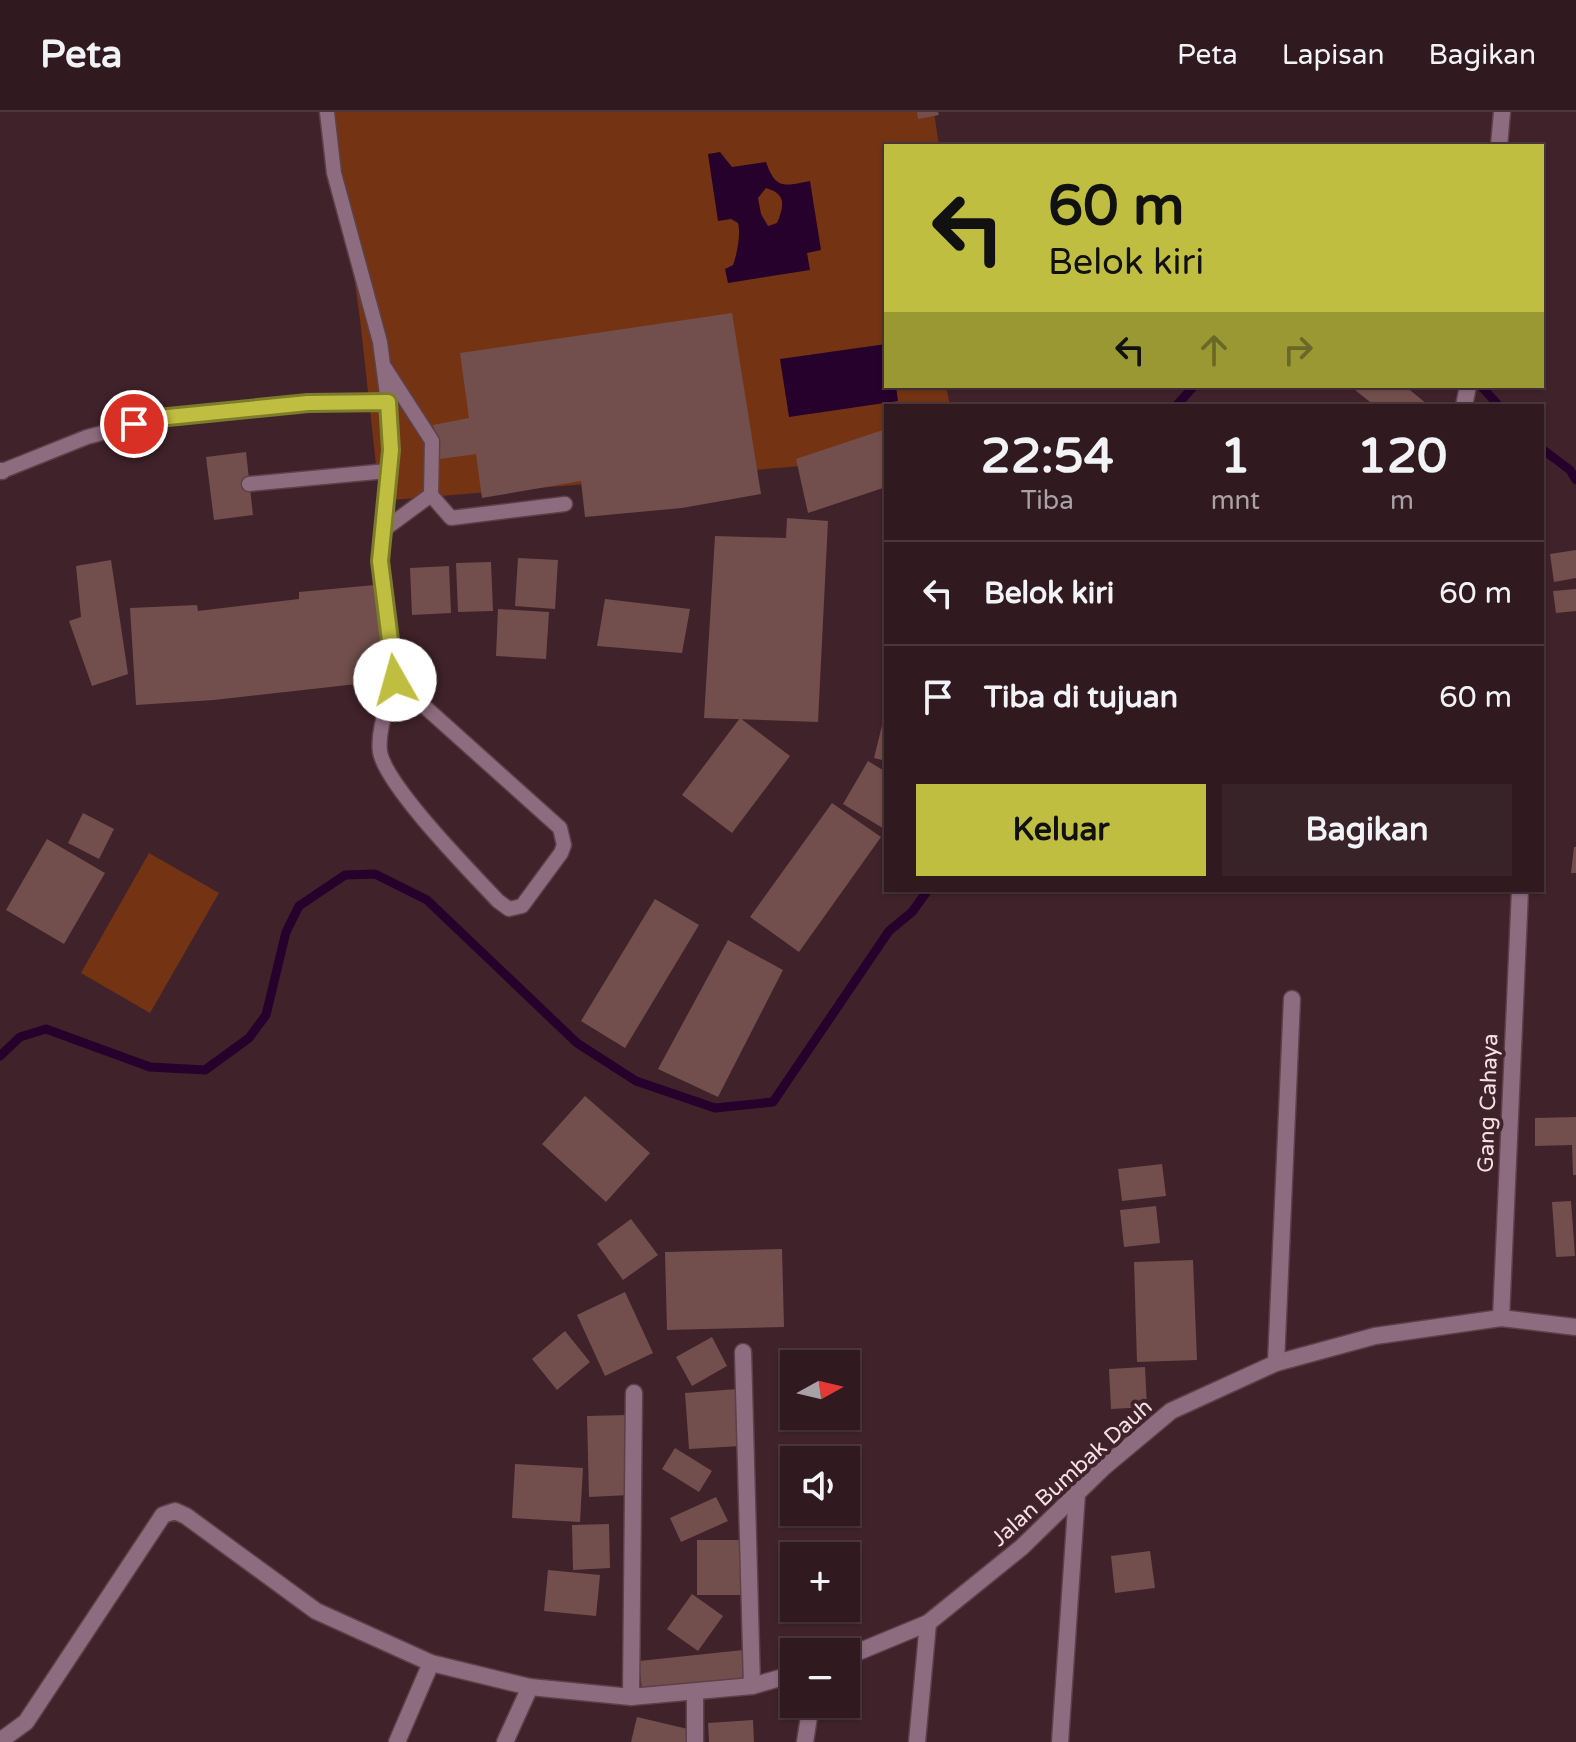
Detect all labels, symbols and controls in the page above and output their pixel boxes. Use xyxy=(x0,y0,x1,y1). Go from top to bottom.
text: Peta xyxy=(40,32,122,78)
text: Peta xyxy=(1177,38,1238,72)
text: Lapisan xyxy=(1282,38,1384,72)
text: Bagikan xyxy=(1428,38,1536,72)
text: 60 m xyxy=(1048,173,1184,240)
icon: left xyxy=(916,176,1020,280)
text: Belok kiri xyxy=(1048,241,1204,284)
icon: left xyxy=(1108,328,1152,372)
icon: ahead xyxy=(1192,328,1236,372)
icon: right xyxy=(1276,328,1320,372)
pin xyxy=(100,390,168,458)
icon: arrive xyxy=(112,402,156,446)
text: 22:54 xyxy=(981,428,1114,486)
text: 1 xyxy=(1220,428,1250,486)
text: 120 xyxy=(1357,428,1447,486)
text: Tiba xyxy=(1021,485,1074,516)
text: mnt xyxy=(1211,485,1260,516)
text: m xyxy=(1390,485,1414,516)
icon: left xyxy=(916,571,960,615)
text: Belok kiri xyxy=(984,575,1114,612)
text: 60 m xyxy=(1439,575,1512,612)
position arrow xyxy=(353,638,437,722)
icon: arrive xyxy=(916,675,960,719)
text: Tiba di tujuan xyxy=(984,679,1178,716)
text: 60 m xyxy=(1439,679,1512,716)
button: Keluar xyxy=(916,784,1206,876)
button: Bagikan xyxy=(1222,784,1512,876)
street label: Gang Cahaya xyxy=(1473,1033,1503,1173)
north arrow xyxy=(780,1350,860,1430)
map controls xyxy=(780,1350,860,1718)
street label: Jalan Bumbak Dauh xyxy=(986,1394,1158,1552)
button: sound xyxy=(780,1446,860,1526)
button: + xyxy=(780,1542,860,1622)
button: − xyxy=(780,1638,860,1718)

